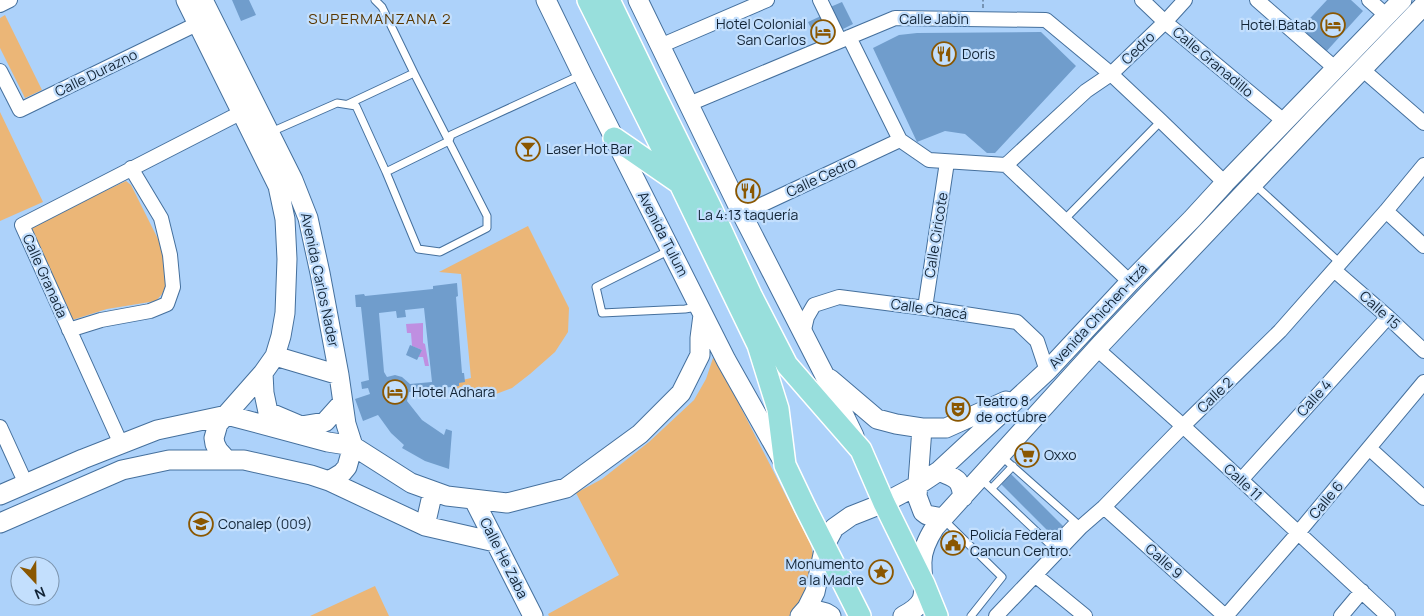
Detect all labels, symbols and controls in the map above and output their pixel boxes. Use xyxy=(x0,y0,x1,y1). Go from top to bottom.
district label: SUPERMANZANA 2 xyxy=(308,8,452,29)
street label: Calle Jabin xyxy=(899,9,969,28)
hotel icon: Hotel Batab xyxy=(1320,12,1346,38)
place label: Hotel Colonial San Carlos xyxy=(716,14,806,49)
place label: Hotel Batab xyxy=(1241,15,1316,34)
hotel icon: Hotel Colonial San Carlos xyxy=(810,19,836,45)
street label: Calle Granadillo xyxy=(1169,22,1258,101)
street label: Cedro xyxy=(1117,27,1159,68)
restaurant icon: Doris xyxy=(931,41,957,67)
street label: Calle Durazno xyxy=(51,44,140,101)
place label: Doris xyxy=(962,44,995,63)
bar icon: Laser Hot Bar xyxy=(515,136,541,162)
place label: Laser Hot Bar xyxy=(546,139,632,158)
street label: Calle Cedro xyxy=(783,152,859,201)
restaurant icon: La 4:13 taquería xyxy=(735,178,761,204)
street label: Avenida Tulum xyxy=(634,188,693,280)
street label: Calle Ciricote xyxy=(919,191,952,279)
place label: La 4:13 taquería xyxy=(698,205,798,224)
street label: Avenida Carlos Nader xyxy=(297,211,344,349)
street label: Calle Granada xyxy=(18,231,72,321)
street label: Avenida Chichen-Itzá xyxy=(1044,259,1151,372)
street label: Calle 15 xyxy=(1356,286,1405,333)
street label: Calle Chacá xyxy=(890,294,968,323)
street label: Calle 2 xyxy=(1192,373,1237,417)
street label: Calle 4 xyxy=(1292,375,1335,420)
hotel icon: Hotel Adhara xyxy=(382,379,408,405)
place label: Hotel Adhara xyxy=(412,382,495,401)
place label: Teatro 8 de octubre xyxy=(976,391,1047,426)
theatre icon: Teatro 8 de octubre xyxy=(945,396,971,422)
supermarket icon: Oxxo xyxy=(1014,442,1040,468)
place label: Oxxo xyxy=(1044,445,1077,464)
street label: Calle 11 xyxy=(1220,459,1267,504)
street label: Calle 6 xyxy=(1304,477,1347,523)
school or university icon: Conalep (009) xyxy=(188,511,214,537)
place label: Conalep (009) xyxy=(218,514,312,533)
street label: Calle He Zaba xyxy=(476,514,533,601)
place label: Policía Federal Cancun Centro. xyxy=(970,525,1072,560)
public building icon: Policía Federal Cancun Centro. xyxy=(940,530,966,556)
street label: Calle 9 xyxy=(1142,539,1187,582)
place label: Monumento a la Madre xyxy=(786,554,864,589)
north arrow xyxy=(10,556,60,606)
place icon: Monumento a la Madre xyxy=(868,559,894,585)
text: N xyxy=(32,583,48,604)

